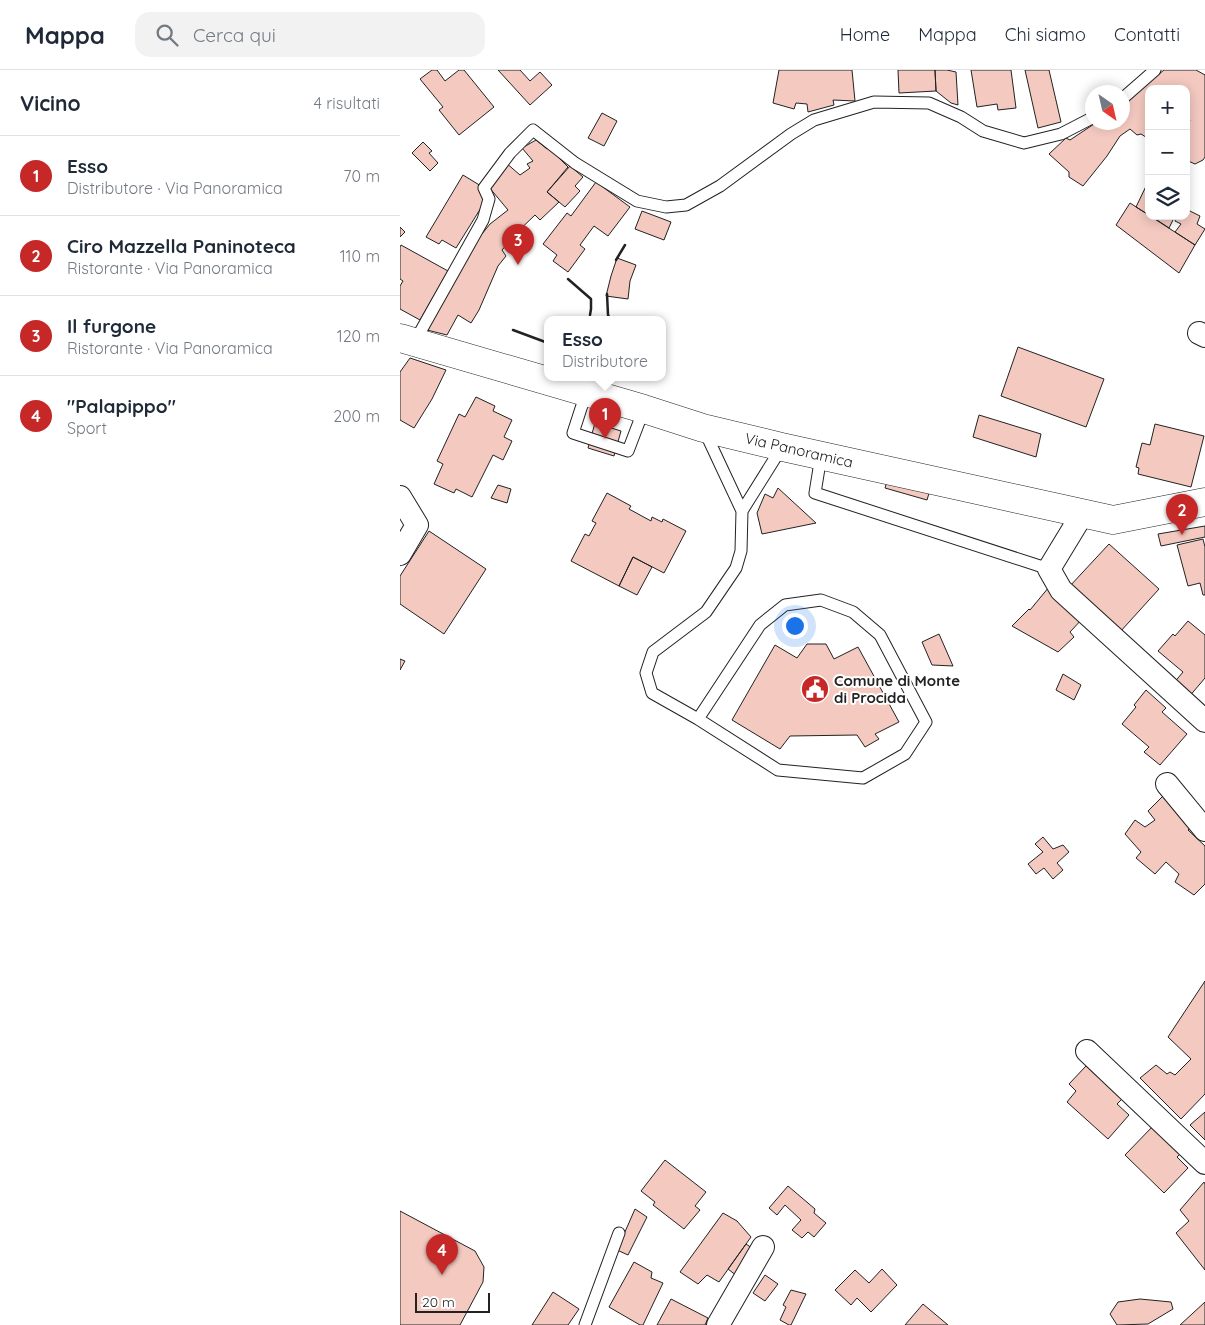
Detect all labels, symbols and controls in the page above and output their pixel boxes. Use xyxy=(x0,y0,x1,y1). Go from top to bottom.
search box xyxy=(135,12,485,57)
text: Mappa xyxy=(25,20,105,50)
icon: search xyxy=(153,21,181,49)
text: Cerca qui xyxy=(193,23,276,47)
text: Home xyxy=(840,23,890,46)
text: Mappa xyxy=(918,23,977,46)
text: Chi siamo xyxy=(1005,23,1086,46)
text: Contatti xyxy=(1114,23,1180,46)
north arrow xyxy=(1085,85,1130,130)
map controls xyxy=(1145,85,1190,220)
button: + xyxy=(1145,85,1190,130)
text: Vicino xyxy=(20,90,81,116)
text: 4 risultati xyxy=(313,93,380,113)
button: − xyxy=(1145,130,1190,175)
text: Esso xyxy=(67,154,108,178)
text: 1 xyxy=(33,166,39,186)
text: 70 m xyxy=(343,166,380,186)
button: layers xyxy=(1145,175,1190,220)
text: Distributore · Via Panoramica xyxy=(67,178,283,198)
pin: 3 xyxy=(502,224,534,265)
text: Ciro Mazzella Paninoteca xyxy=(67,234,296,258)
text: 2 xyxy=(31,246,41,266)
text: 110 m xyxy=(340,246,380,266)
text: Ristorante · Via Panoramica xyxy=(67,258,273,278)
text: Il furgone xyxy=(67,314,156,338)
popup xyxy=(544,316,666,381)
text: 3 xyxy=(32,326,40,346)
text: 120 m xyxy=(337,326,380,346)
text: Esso xyxy=(562,327,603,351)
text: Ristorante · Via Panoramica xyxy=(67,338,273,358)
text: Distributore xyxy=(562,351,648,371)
text: "Palapippo" xyxy=(67,394,176,418)
pin: 1 xyxy=(589,398,621,439)
text: 4 xyxy=(31,406,41,426)
text: 200 m xyxy=(333,406,380,426)
text: Sport xyxy=(67,418,107,438)
street label: Via Panoramica xyxy=(743,428,855,472)
pin: 2 xyxy=(1166,494,1198,535)
your location xyxy=(782,613,808,639)
place label: Comune di Monte di Procida xyxy=(834,671,960,707)
public building icon: Comune di Monte di Procida xyxy=(800,674,830,704)
pin: 4 xyxy=(426,1234,458,1275)
scale bar xyxy=(415,1290,490,1313)
text: 20 m xyxy=(422,1293,455,1311)

